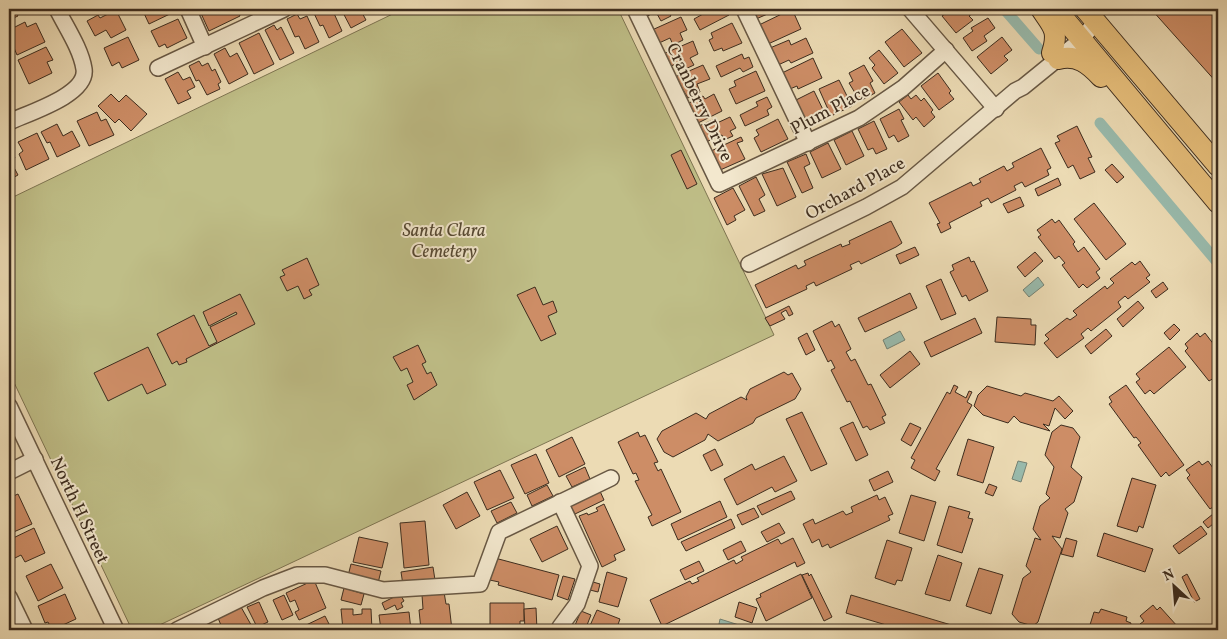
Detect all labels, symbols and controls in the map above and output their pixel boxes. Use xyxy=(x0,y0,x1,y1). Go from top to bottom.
street label: Cranberry Drive xyxy=(659,39,738,166)
street label: Plum Place xyxy=(786,79,875,142)
street label: Orchard Place xyxy=(801,152,910,227)
park label: Santa Clara Cemetery xyxy=(403,219,485,265)
street label: North H Street xyxy=(43,453,114,568)
north arrow xyxy=(1150,562,1200,612)
text: N xyxy=(1160,565,1178,586)

